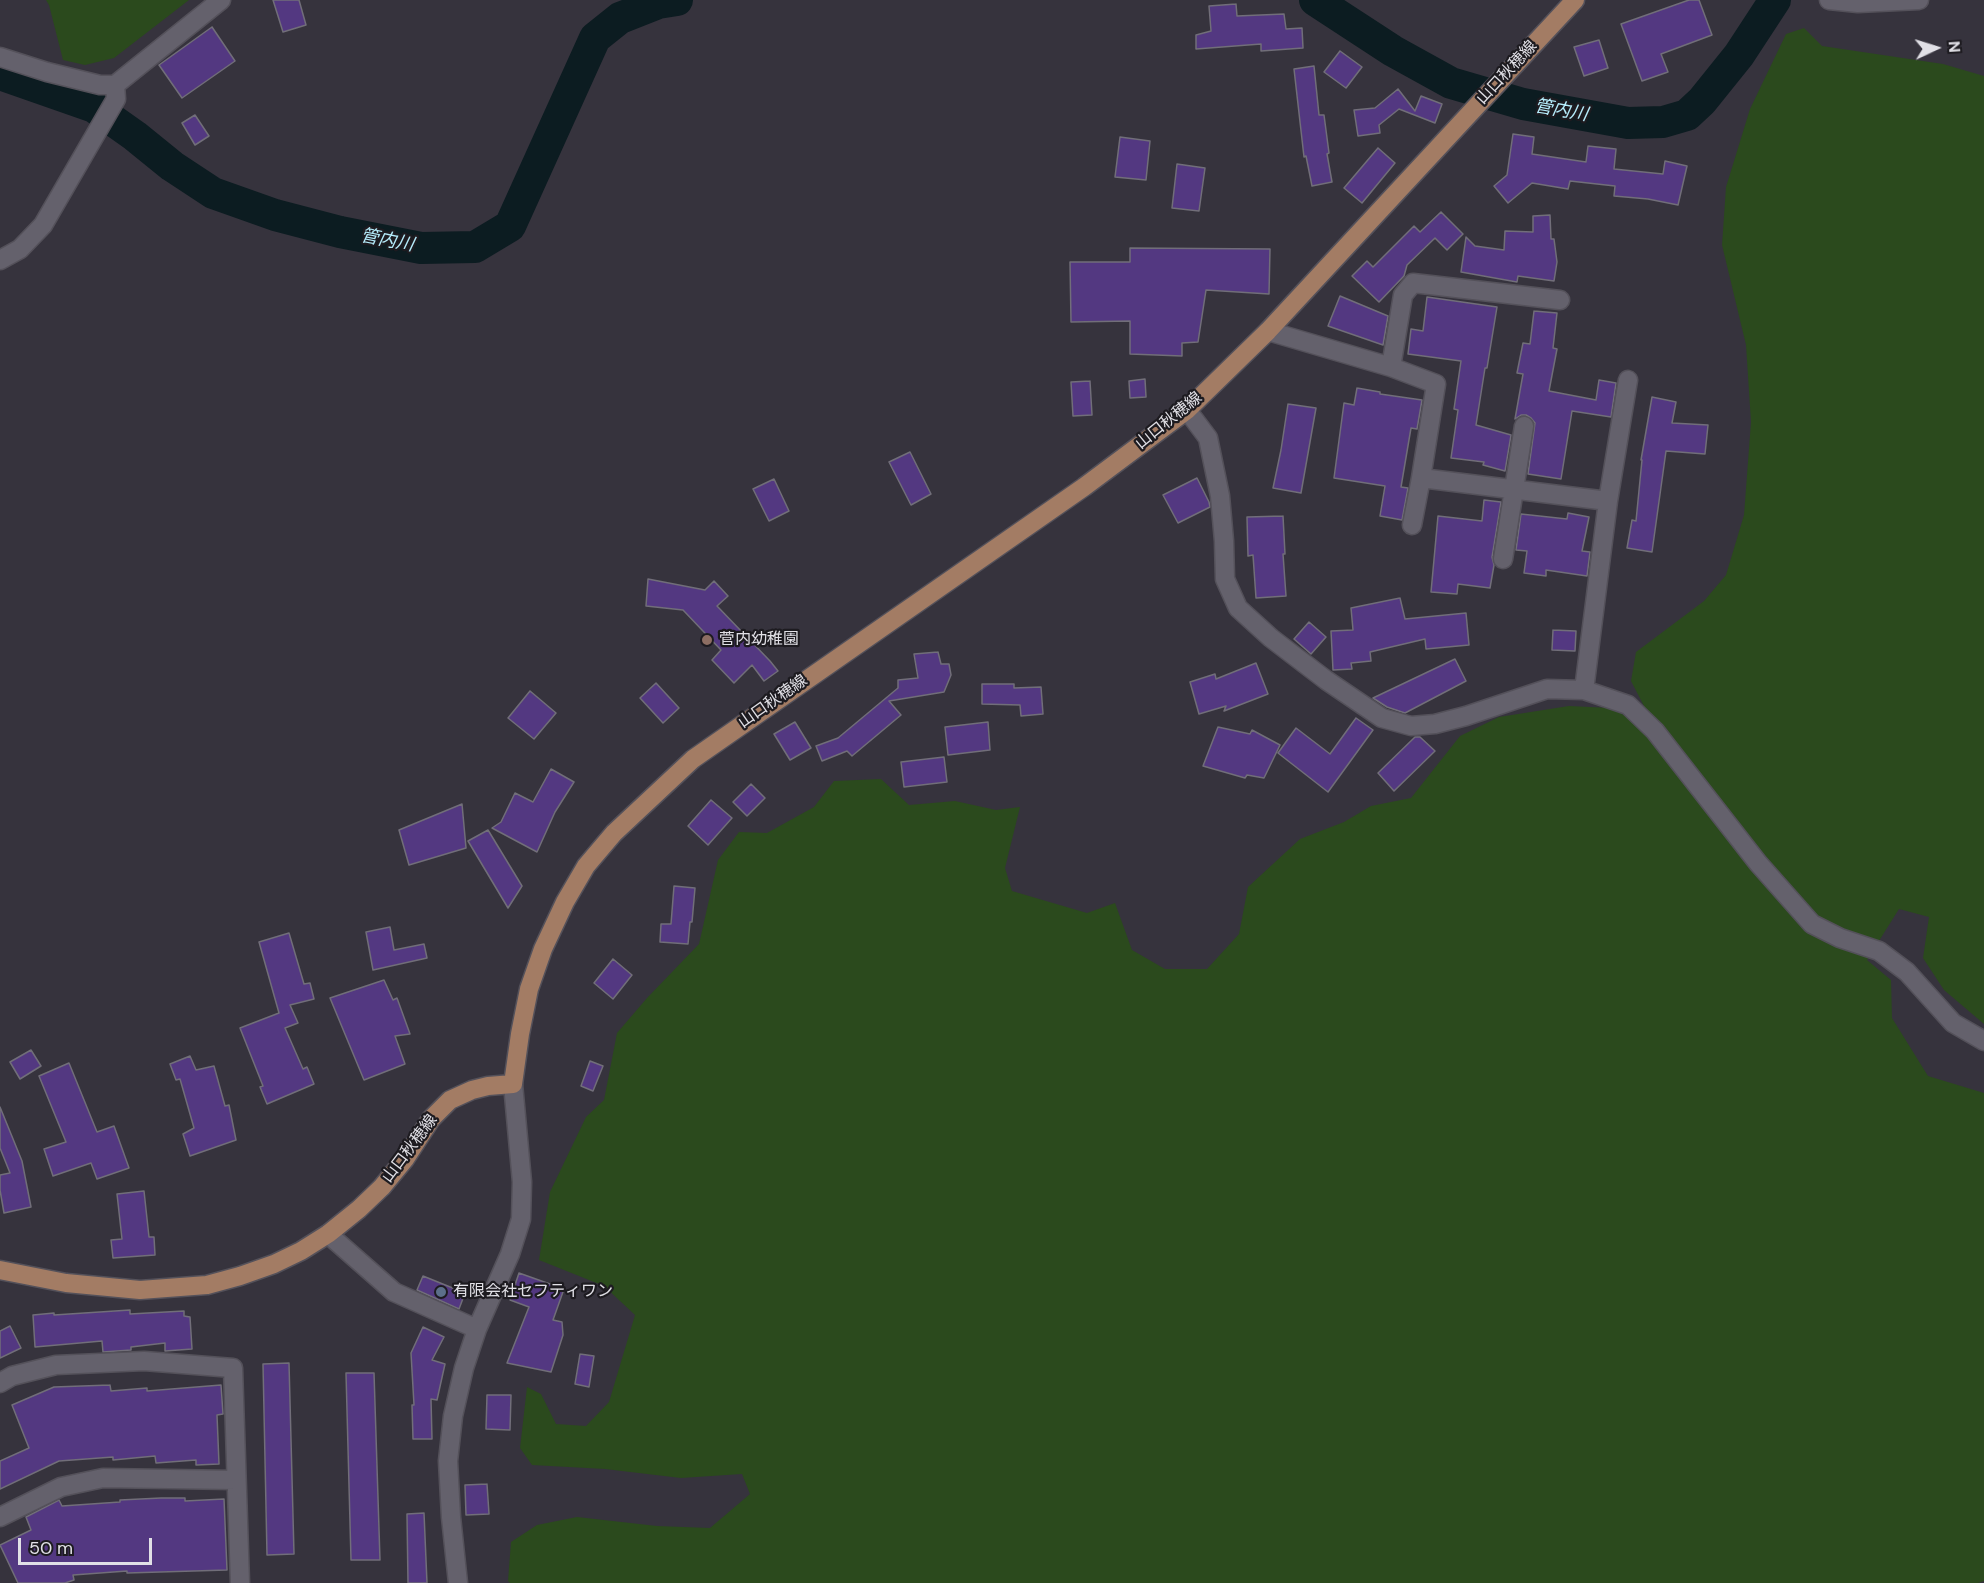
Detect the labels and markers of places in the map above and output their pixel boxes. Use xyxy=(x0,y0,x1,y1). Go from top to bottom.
place label: 菅内幼稚園 xyxy=(719,630,799,650)
marker: 菅内幼稚園 xyxy=(700,633,714,647)
place label: 有限会社セフティワン xyxy=(453,1282,613,1302)
marker: 有限会社セフティワン xyxy=(434,1285,448,1299)

